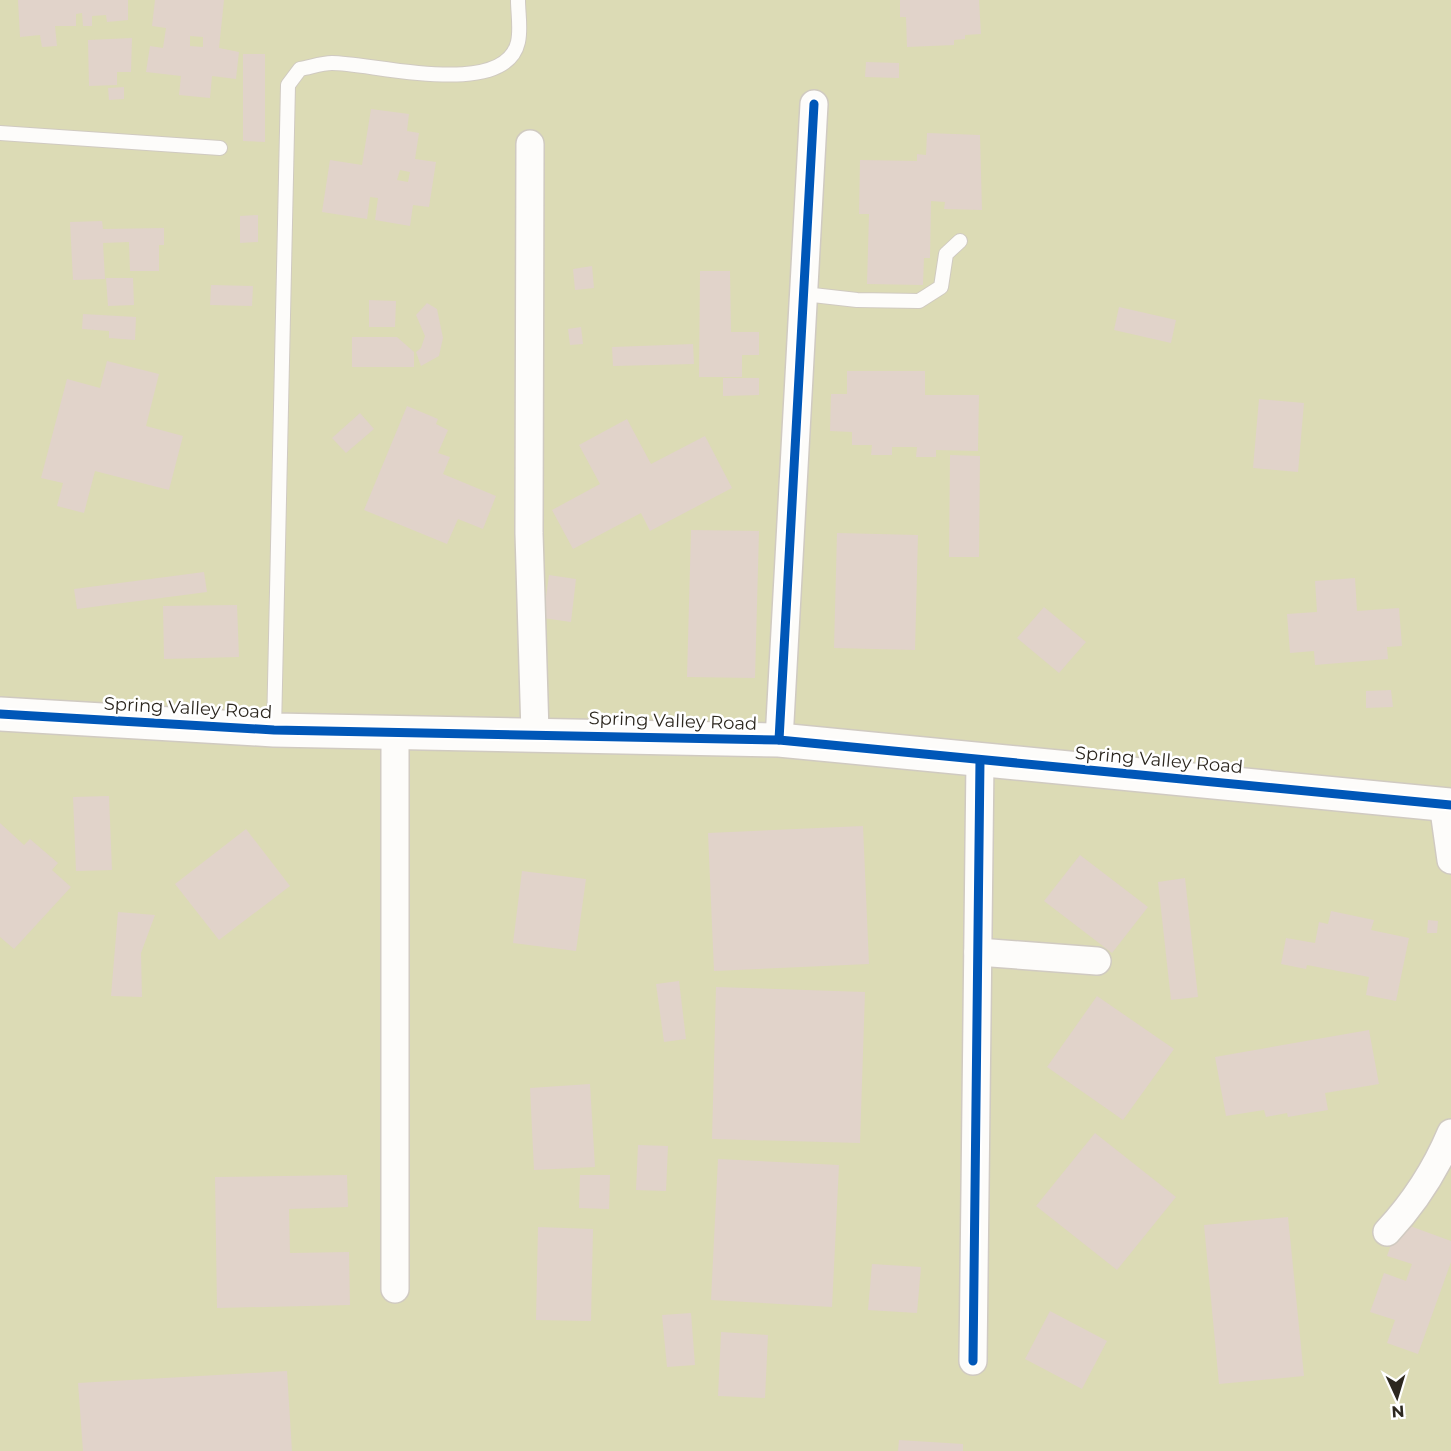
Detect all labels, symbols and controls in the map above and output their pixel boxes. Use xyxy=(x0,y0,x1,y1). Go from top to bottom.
street label: Spring Valley Road xyxy=(103,693,273,723)
street label: Spring Valley Road xyxy=(588,707,758,735)
street label: Spring Valley Road xyxy=(1074,742,1244,778)
north arrow xyxy=(1367,1367,1427,1427)
text: N xyxy=(1391,1402,1405,1421)

